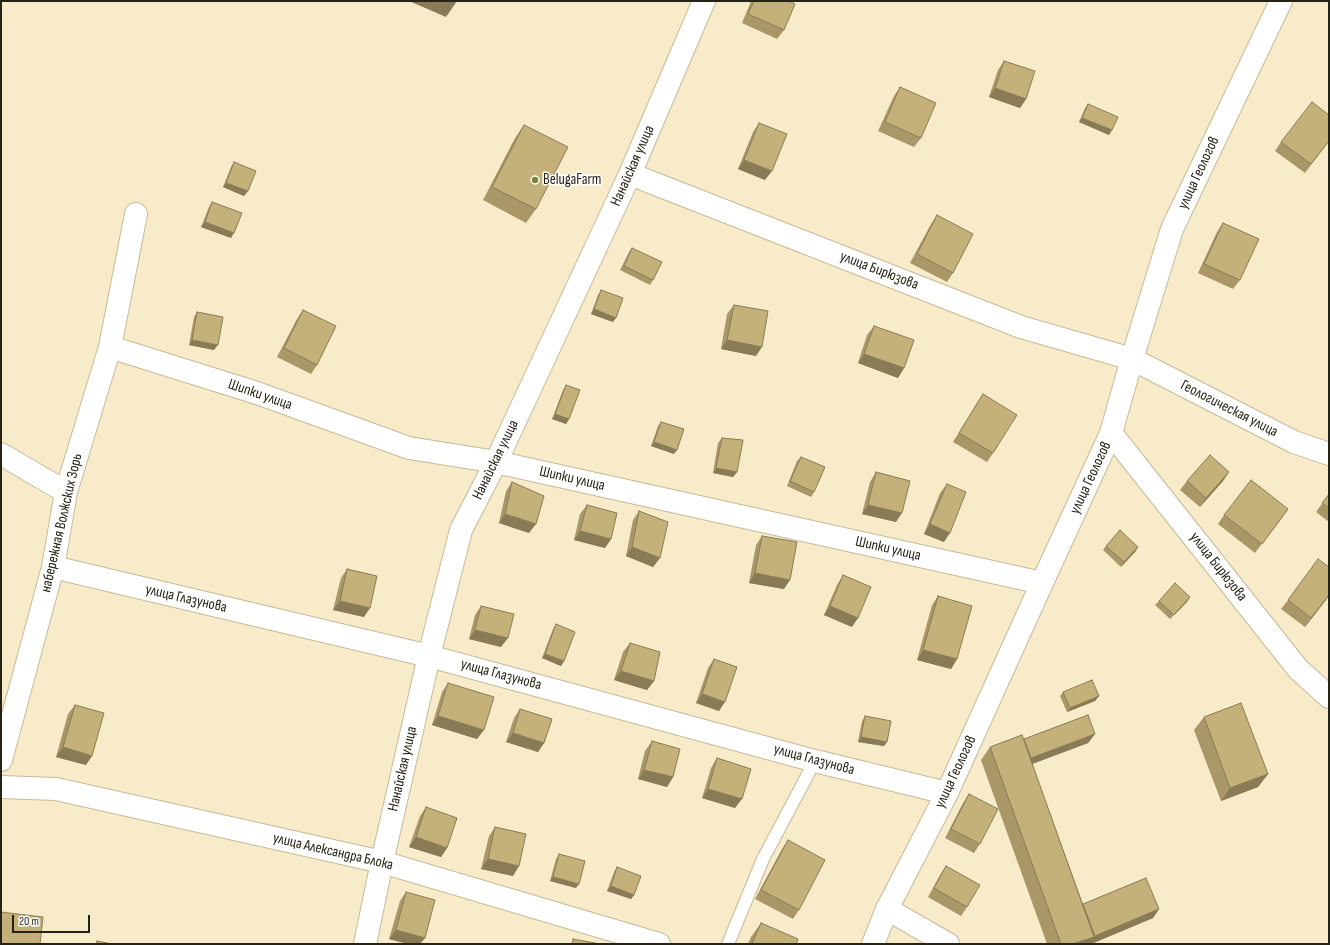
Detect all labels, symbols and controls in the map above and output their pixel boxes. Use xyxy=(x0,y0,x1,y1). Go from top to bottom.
street label: Нанайская улица xyxy=(607,123,659,209)
street label: улица Геологов xyxy=(1174,134,1224,212)
place label: BelugaFarm xyxy=(543,171,601,189)
marker: BelugaFarm xyxy=(530,175,540,185)
street label: улица Бирюзова xyxy=(837,248,921,294)
street label: Шипки улица xyxy=(226,376,294,414)
street label: Геологическая улица xyxy=(1177,377,1281,441)
street label: Нанайская улица xyxy=(469,417,523,503)
street label: улица Геологов xyxy=(1066,439,1116,517)
street label: набережная Волжских Зорь xyxy=(37,452,87,594)
street label: Шипки улица xyxy=(538,463,606,495)
street label: улица Бирюзова xyxy=(1185,529,1251,605)
street label: Шипки улица xyxy=(854,533,922,565)
street label: улица Глазунова xyxy=(143,581,229,617)
street label: улица Глазунова xyxy=(459,656,543,694)
street label: Нанайская улица xyxy=(384,725,422,813)
street label: улица Геологов xyxy=(931,733,981,811)
street label: улица Глазунова xyxy=(772,741,856,779)
street label: улица Александра Блока xyxy=(271,829,395,875)
scale bar xyxy=(14,907,92,933)
text: 20 m xyxy=(19,914,39,929)

